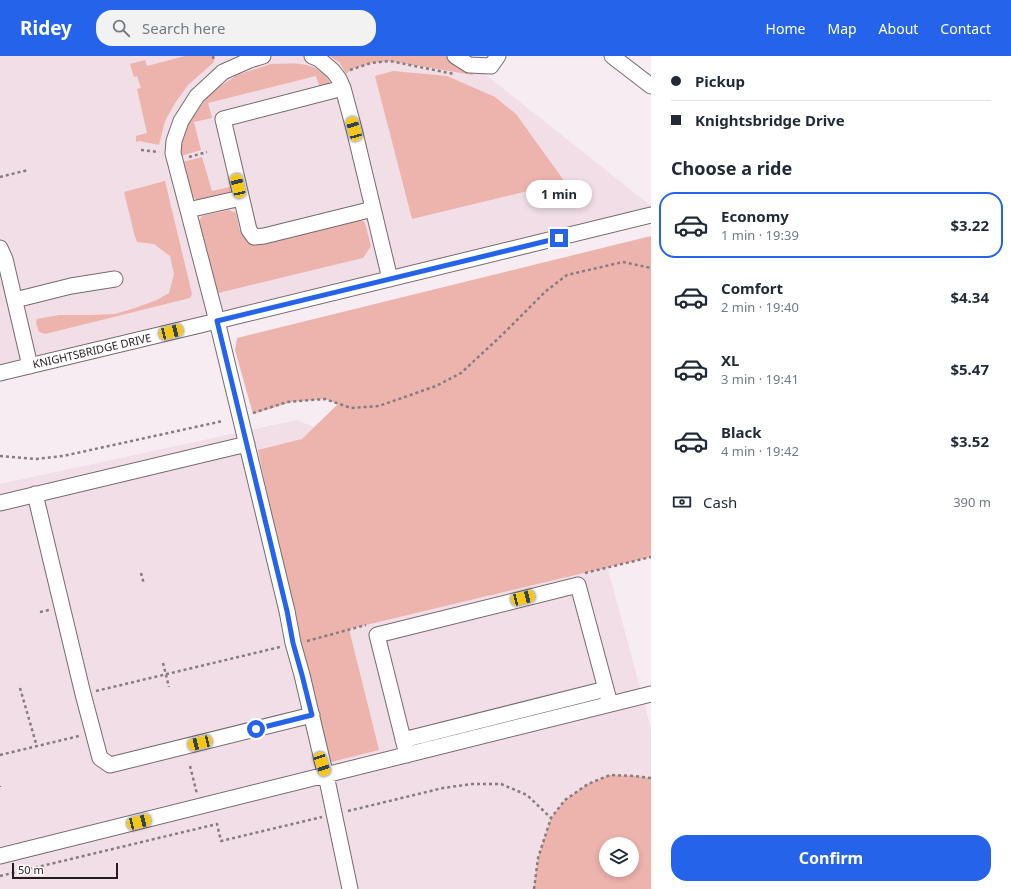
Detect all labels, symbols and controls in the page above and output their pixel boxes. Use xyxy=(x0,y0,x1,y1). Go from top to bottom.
search box xyxy=(96,10,376,46)
text: Ridey xyxy=(20,15,72,41)
icon: search xyxy=(110,17,132,39)
text: Search here xyxy=(142,18,225,38)
text: Home xyxy=(766,19,805,38)
text: Map xyxy=(827,19,857,38)
text: About xyxy=(879,19,918,38)
text: Contact xyxy=(940,19,991,38)
text: Pickup xyxy=(695,71,745,91)
text: Knightsbridge Drive xyxy=(695,110,845,130)
car xyxy=(345,116,363,142)
text: Choose a ride xyxy=(671,156,792,180)
car xyxy=(229,173,247,199)
callout: 1 min xyxy=(526,180,592,208)
text: 1 min xyxy=(541,185,577,203)
text: Economy xyxy=(721,206,789,226)
icon: car xyxy=(673,207,709,243)
text: $3.22 xyxy=(950,215,989,235)
text: 1 min · 19:39 xyxy=(721,226,799,244)
route end xyxy=(550,229,568,247)
text: Comfort xyxy=(721,278,783,298)
icon: car xyxy=(673,279,709,315)
text: $4.34 xyxy=(950,287,989,307)
text: 2 min · 19:40 xyxy=(721,298,799,316)
car xyxy=(158,323,184,341)
street label: KNIGHTSBRIDGE DRIVE xyxy=(31,330,153,371)
text: XL xyxy=(721,350,739,370)
icon: car xyxy=(673,351,709,387)
text: $5.47 xyxy=(950,359,989,379)
text: 3 min · 19:41 xyxy=(721,370,799,388)
text: Black xyxy=(721,422,761,442)
icon: car xyxy=(673,423,709,459)
text: $3.52 xyxy=(950,431,989,451)
text: 4 min · 19:42 xyxy=(721,442,799,460)
icon: cash xyxy=(671,491,693,513)
text: Cash xyxy=(703,492,737,512)
text: 390 m xyxy=(953,493,991,511)
car xyxy=(510,589,536,607)
route start xyxy=(247,720,265,738)
car xyxy=(187,734,213,752)
car xyxy=(312,751,332,777)
car xyxy=(126,813,152,831)
button: Confirm xyxy=(671,835,991,881)
map controls xyxy=(599,837,639,877)
button: layers xyxy=(599,837,639,877)
scale bar xyxy=(12,861,118,880)
text: 50 m xyxy=(18,862,44,877)

